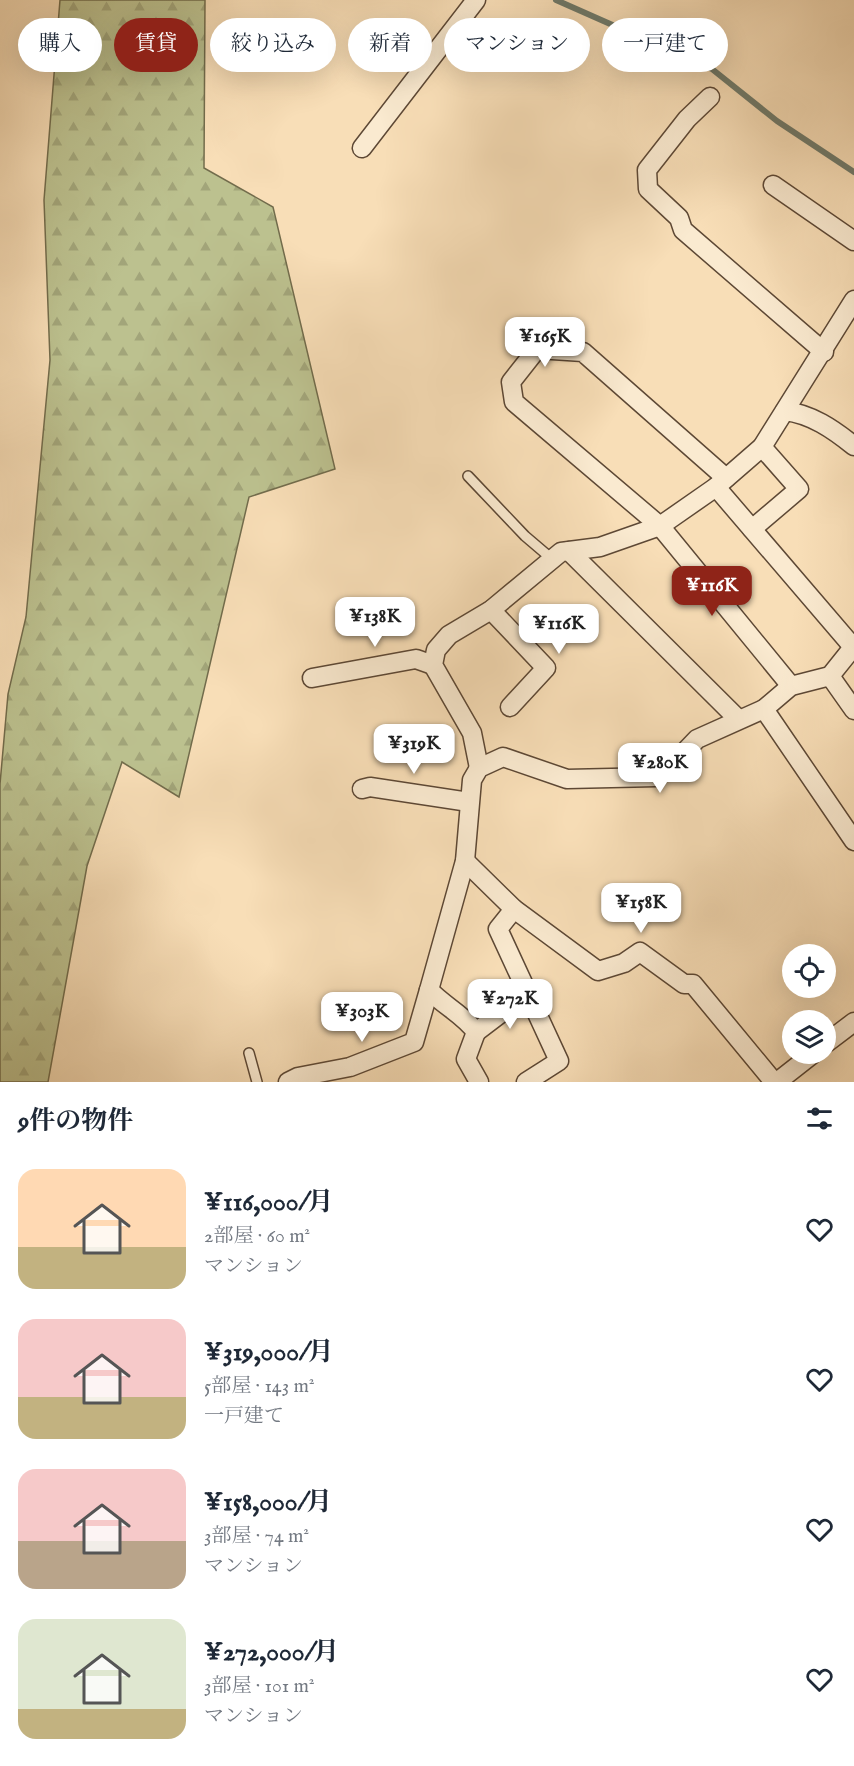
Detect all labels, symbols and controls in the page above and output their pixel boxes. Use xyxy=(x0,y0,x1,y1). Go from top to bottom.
chip: 購入 xyxy=(18,18,102,72)
chip: 賃貸 xyxy=(114,18,198,72)
chip: 絞り込み xyxy=(210,18,336,72)
chip: 新着 xyxy=(348,18,432,72)
chip: マンション xyxy=(444,18,590,72)
chip: 一戸建て xyxy=(602,18,728,72)
pin: ¥165K xyxy=(503,317,587,368)
text: ¥165K xyxy=(519,324,571,349)
pin: ¥116K xyxy=(670,566,754,617)
text: ¥116K xyxy=(686,573,738,598)
pin: ¥138K xyxy=(333,597,417,648)
text: ¥138K xyxy=(349,604,401,629)
pin: ¥116K xyxy=(517,604,601,655)
text: ¥116K xyxy=(533,611,585,636)
pin: ¥319K xyxy=(372,724,456,775)
text: ¥319K xyxy=(388,731,440,756)
pin: ¥280K xyxy=(618,743,702,794)
text: ¥280K xyxy=(632,750,688,775)
pin: ¥158K xyxy=(599,883,683,934)
text: ¥158K xyxy=(615,890,667,915)
map controls xyxy=(782,944,836,1064)
button: locate xyxy=(782,944,836,998)
pin: ¥272K xyxy=(468,979,552,1030)
text: ¥272K xyxy=(482,986,538,1011)
pin: ¥303K xyxy=(320,992,404,1043)
text: ¥303K xyxy=(335,999,389,1024)
button: layers xyxy=(782,1010,836,1064)
icon: filters xyxy=(803,1102,836,1135)
text: 9件の物件 xyxy=(18,1105,133,1138)
text: ¥116,000/月 xyxy=(204,1186,333,1219)
icon: home xyxy=(66,1193,138,1265)
icon: heart xyxy=(803,1213,836,1246)
text: 2部屋 · 60 m² xyxy=(204,1224,310,1249)
text: マンション xyxy=(204,1254,303,1279)
text: ¥319,000/月 xyxy=(204,1336,334,1369)
icon: home xyxy=(66,1343,138,1415)
icon: heart xyxy=(803,1363,836,1396)
text: 5部屋 · 143 m² xyxy=(204,1374,315,1399)
text: 一戸建て xyxy=(204,1404,284,1429)
text: ¥158,000/月 xyxy=(204,1486,332,1519)
icon: home xyxy=(66,1493,138,1565)
icon: heart xyxy=(803,1513,836,1546)
text: 3部屋 · 74 m² xyxy=(204,1524,309,1549)
text: マンション xyxy=(204,1554,303,1579)
text: ¥272,000/月 xyxy=(204,1636,339,1669)
icon: home xyxy=(66,1643,138,1715)
icon: heart xyxy=(803,1663,836,1696)
text: 3部屋 · 101 m² xyxy=(204,1674,315,1699)
text: マンション xyxy=(204,1704,303,1729)

